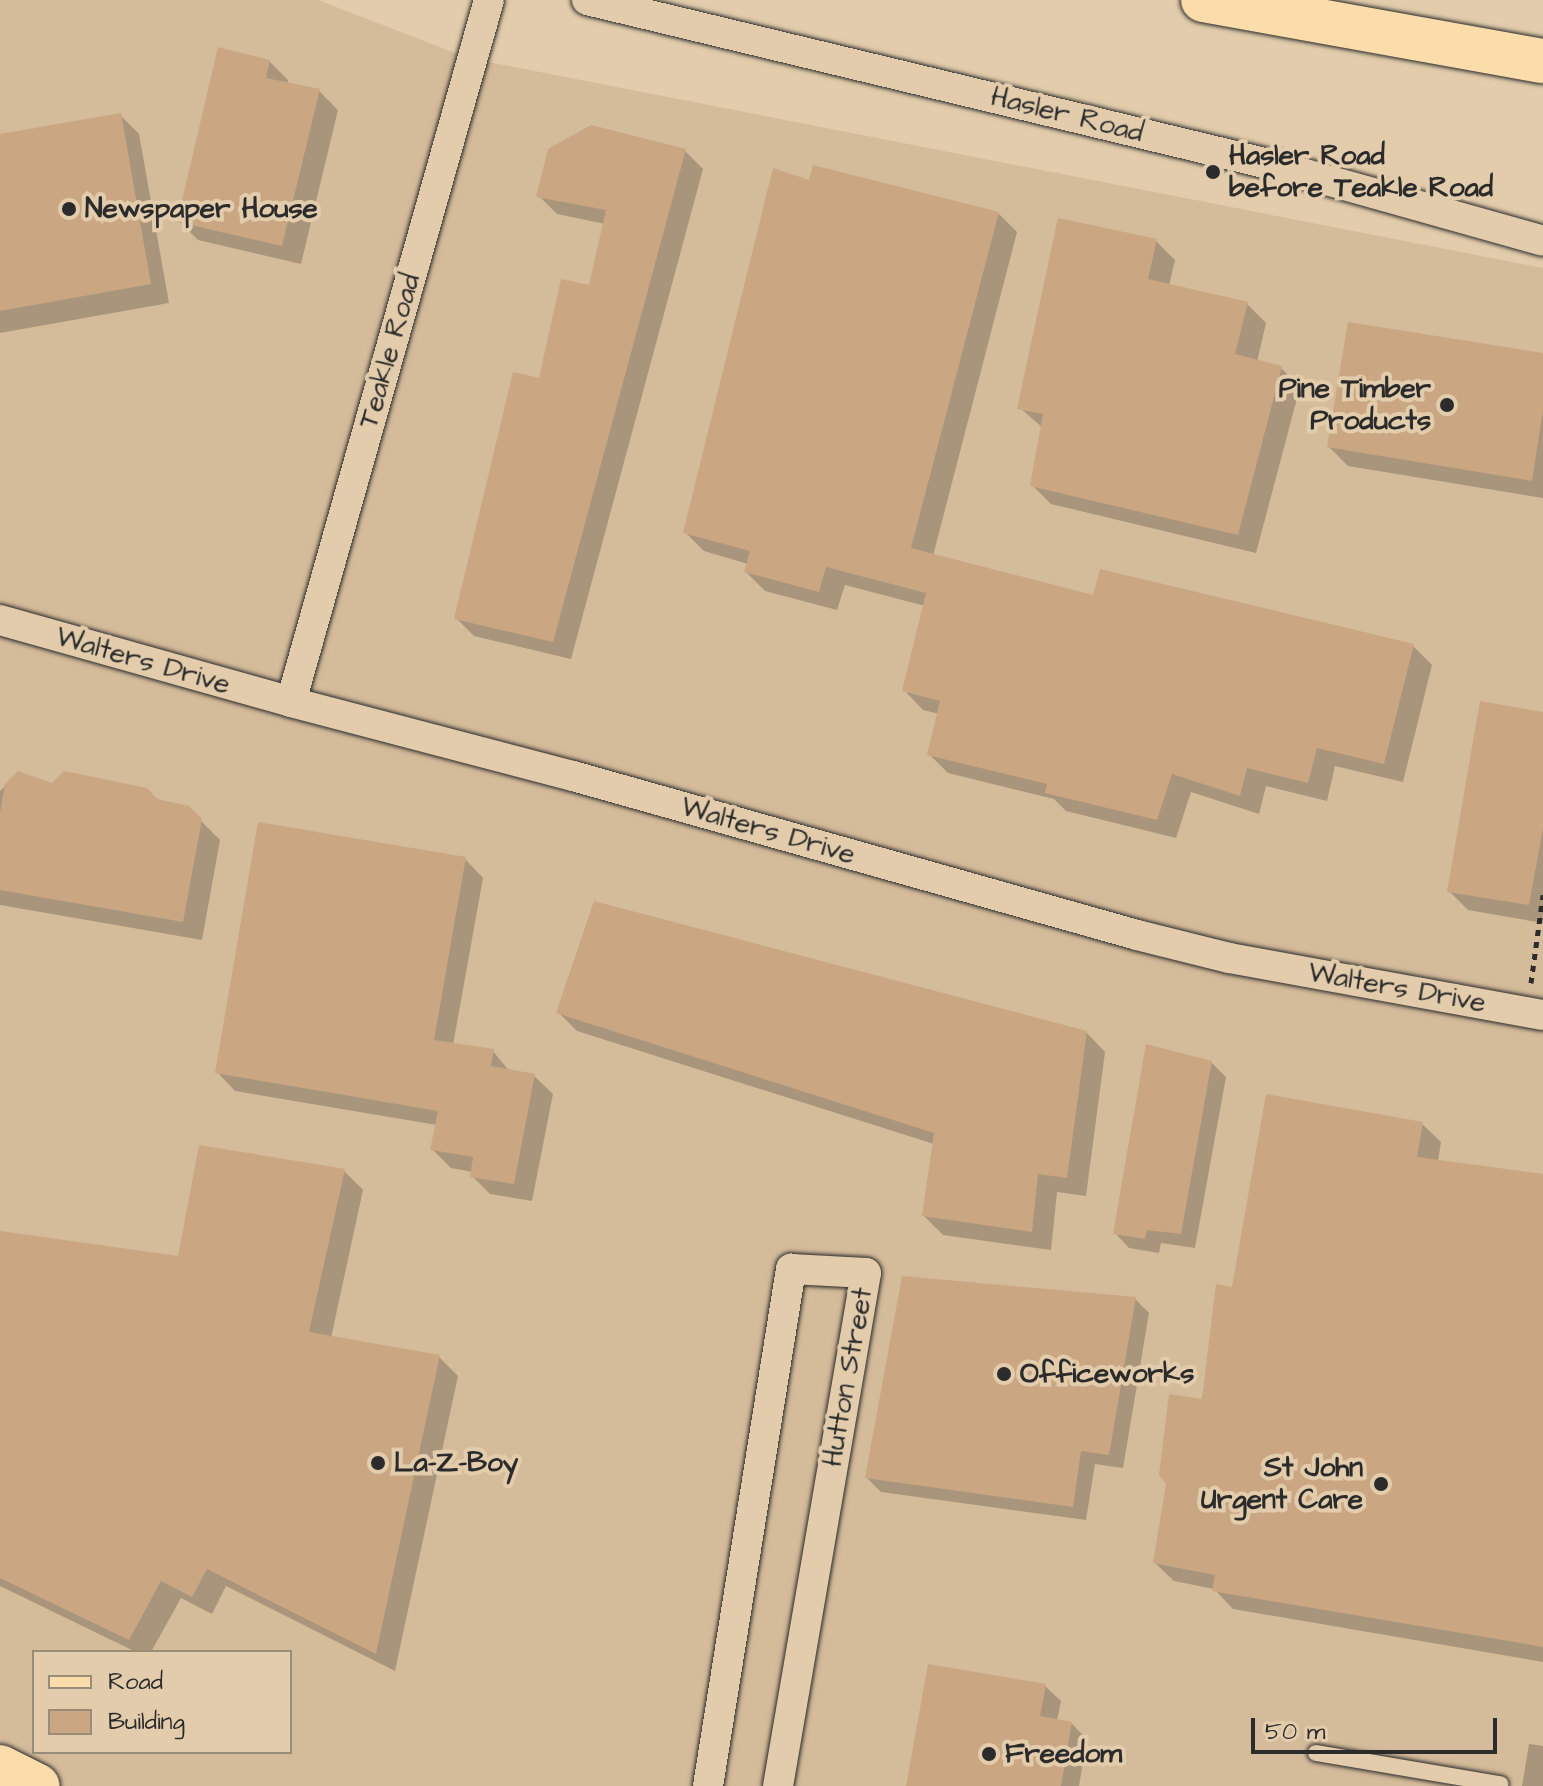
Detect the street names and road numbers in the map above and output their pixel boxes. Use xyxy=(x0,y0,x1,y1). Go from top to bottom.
street label: Hasler Road xyxy=(987,80,1147,150)
street label: Teakle Road xyxy=(352,270,428,432)
street label: Walters Drive xyxy=(52,620,234,702)
street label: Walters Drive xyxy=(677,790,859,872)
street label: Walters Drive xyxy=(1306,956,1488,1020)
street label: Hutton Street xyxy=(816,1285,880,1469)

